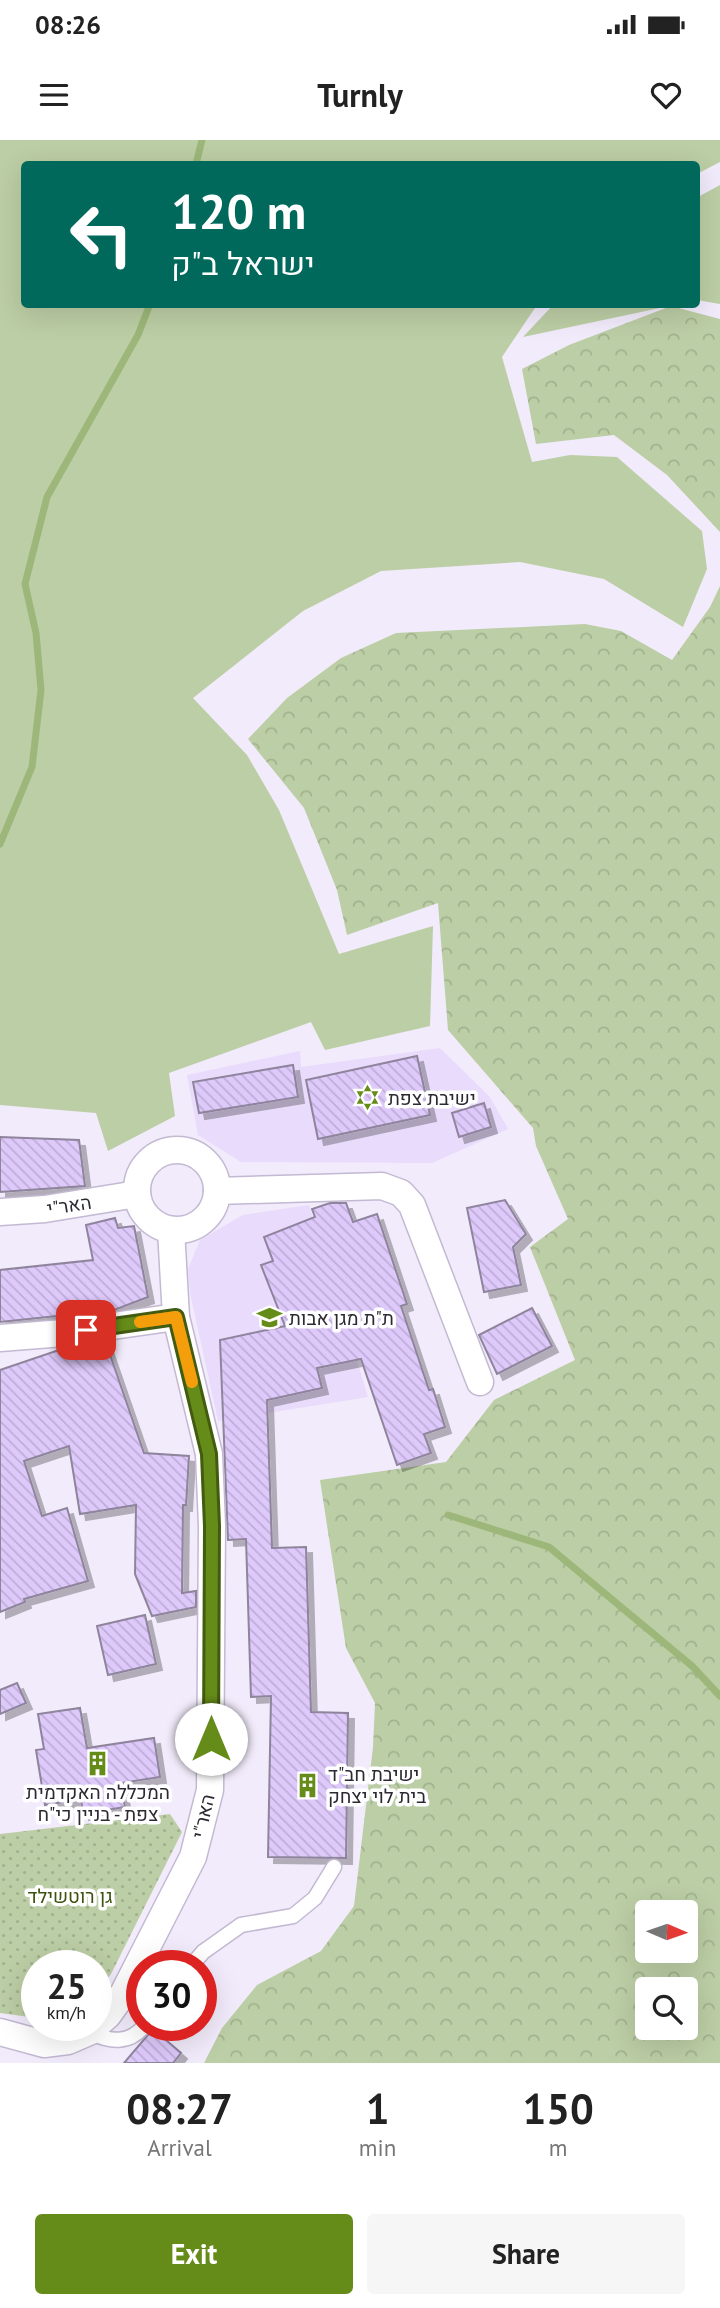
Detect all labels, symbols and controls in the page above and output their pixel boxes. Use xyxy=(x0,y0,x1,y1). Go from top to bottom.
text: 08:26 xyxy=(35,8,101,41)
text: Turnly xyxy=(317,74,403,116)
icon: menu xyxy=(35,76,73,114)
icon: heart xyxy=(647,76,685,114)
text: 120 m xyxy=(171,179,306,243)
icon: left xyxy=(56,189,147,280)
text: ישראל ב"ק xyxy=(171,242,315,284)
synagogue icon: ישיבת צפת xyxy=(354,1084,382,1112)
place label: ישיבת צפת xyxy=(388,1086,476,1110)
street label: האר"י xyxy=(45,1190,93,1220)
pin xyxy=(56,1300,116,1360)
school or university icon: ת"ת מגן אבות xyxy=(255,1304,283,1332)
place label: ת"ת מגן אבות xyxy=(289,1306,394,1330)
icon: arrive xyxy=(67,1311,105,1349)
position arrow xyxy=(174,1702,248,1776)
building icon: המכללה האקדמית צפת - בניין כי"ח xyxy=(84,1750,112,1778)
place label: ישיבת חב"ד בית לוי יצחק xyxy=(328,1762,426,1808)
building icon: ישיבת חב"ד בית לוי יצחק xyxy=(294,1771,322,1799)
place label: המכללה האקדמית צפת - בניין כי"ח xyxy=(26,1780,170,1826)
street label: האר"י xyxy=(186,1791,220,1841)
park label: גן רוטשילד xyxy=(27,1884,113,1908)
north arrow xyxy=(635,1900,698,1964)
map controls xyxy=(635,1900,698,2040)
speed limit sign: 30 xyxy=(126,1950,217,2041)
text: 25 xyxy=(47,1963,86,2009)
button: search xyxy=(635,1977,698,2040)
text: km/h xyxy=(47,2001,86,2024)
text: 08:27 xyxy=(126,2081,233,2136)
text: 1 xyxy=(366,2081,389,2136)
text: 150 xyxy=(522,2081,594,2136)
text: Arrival xyxy=(147,2133,212,2162)
text: min xyxy=(359,2133,396,2162)
text: m xyxy=(549,2133,567,2162)
button: Exit xyxy=(35,2214,353,2294)
button: Share xyxy=(367,2214,685,2294)

